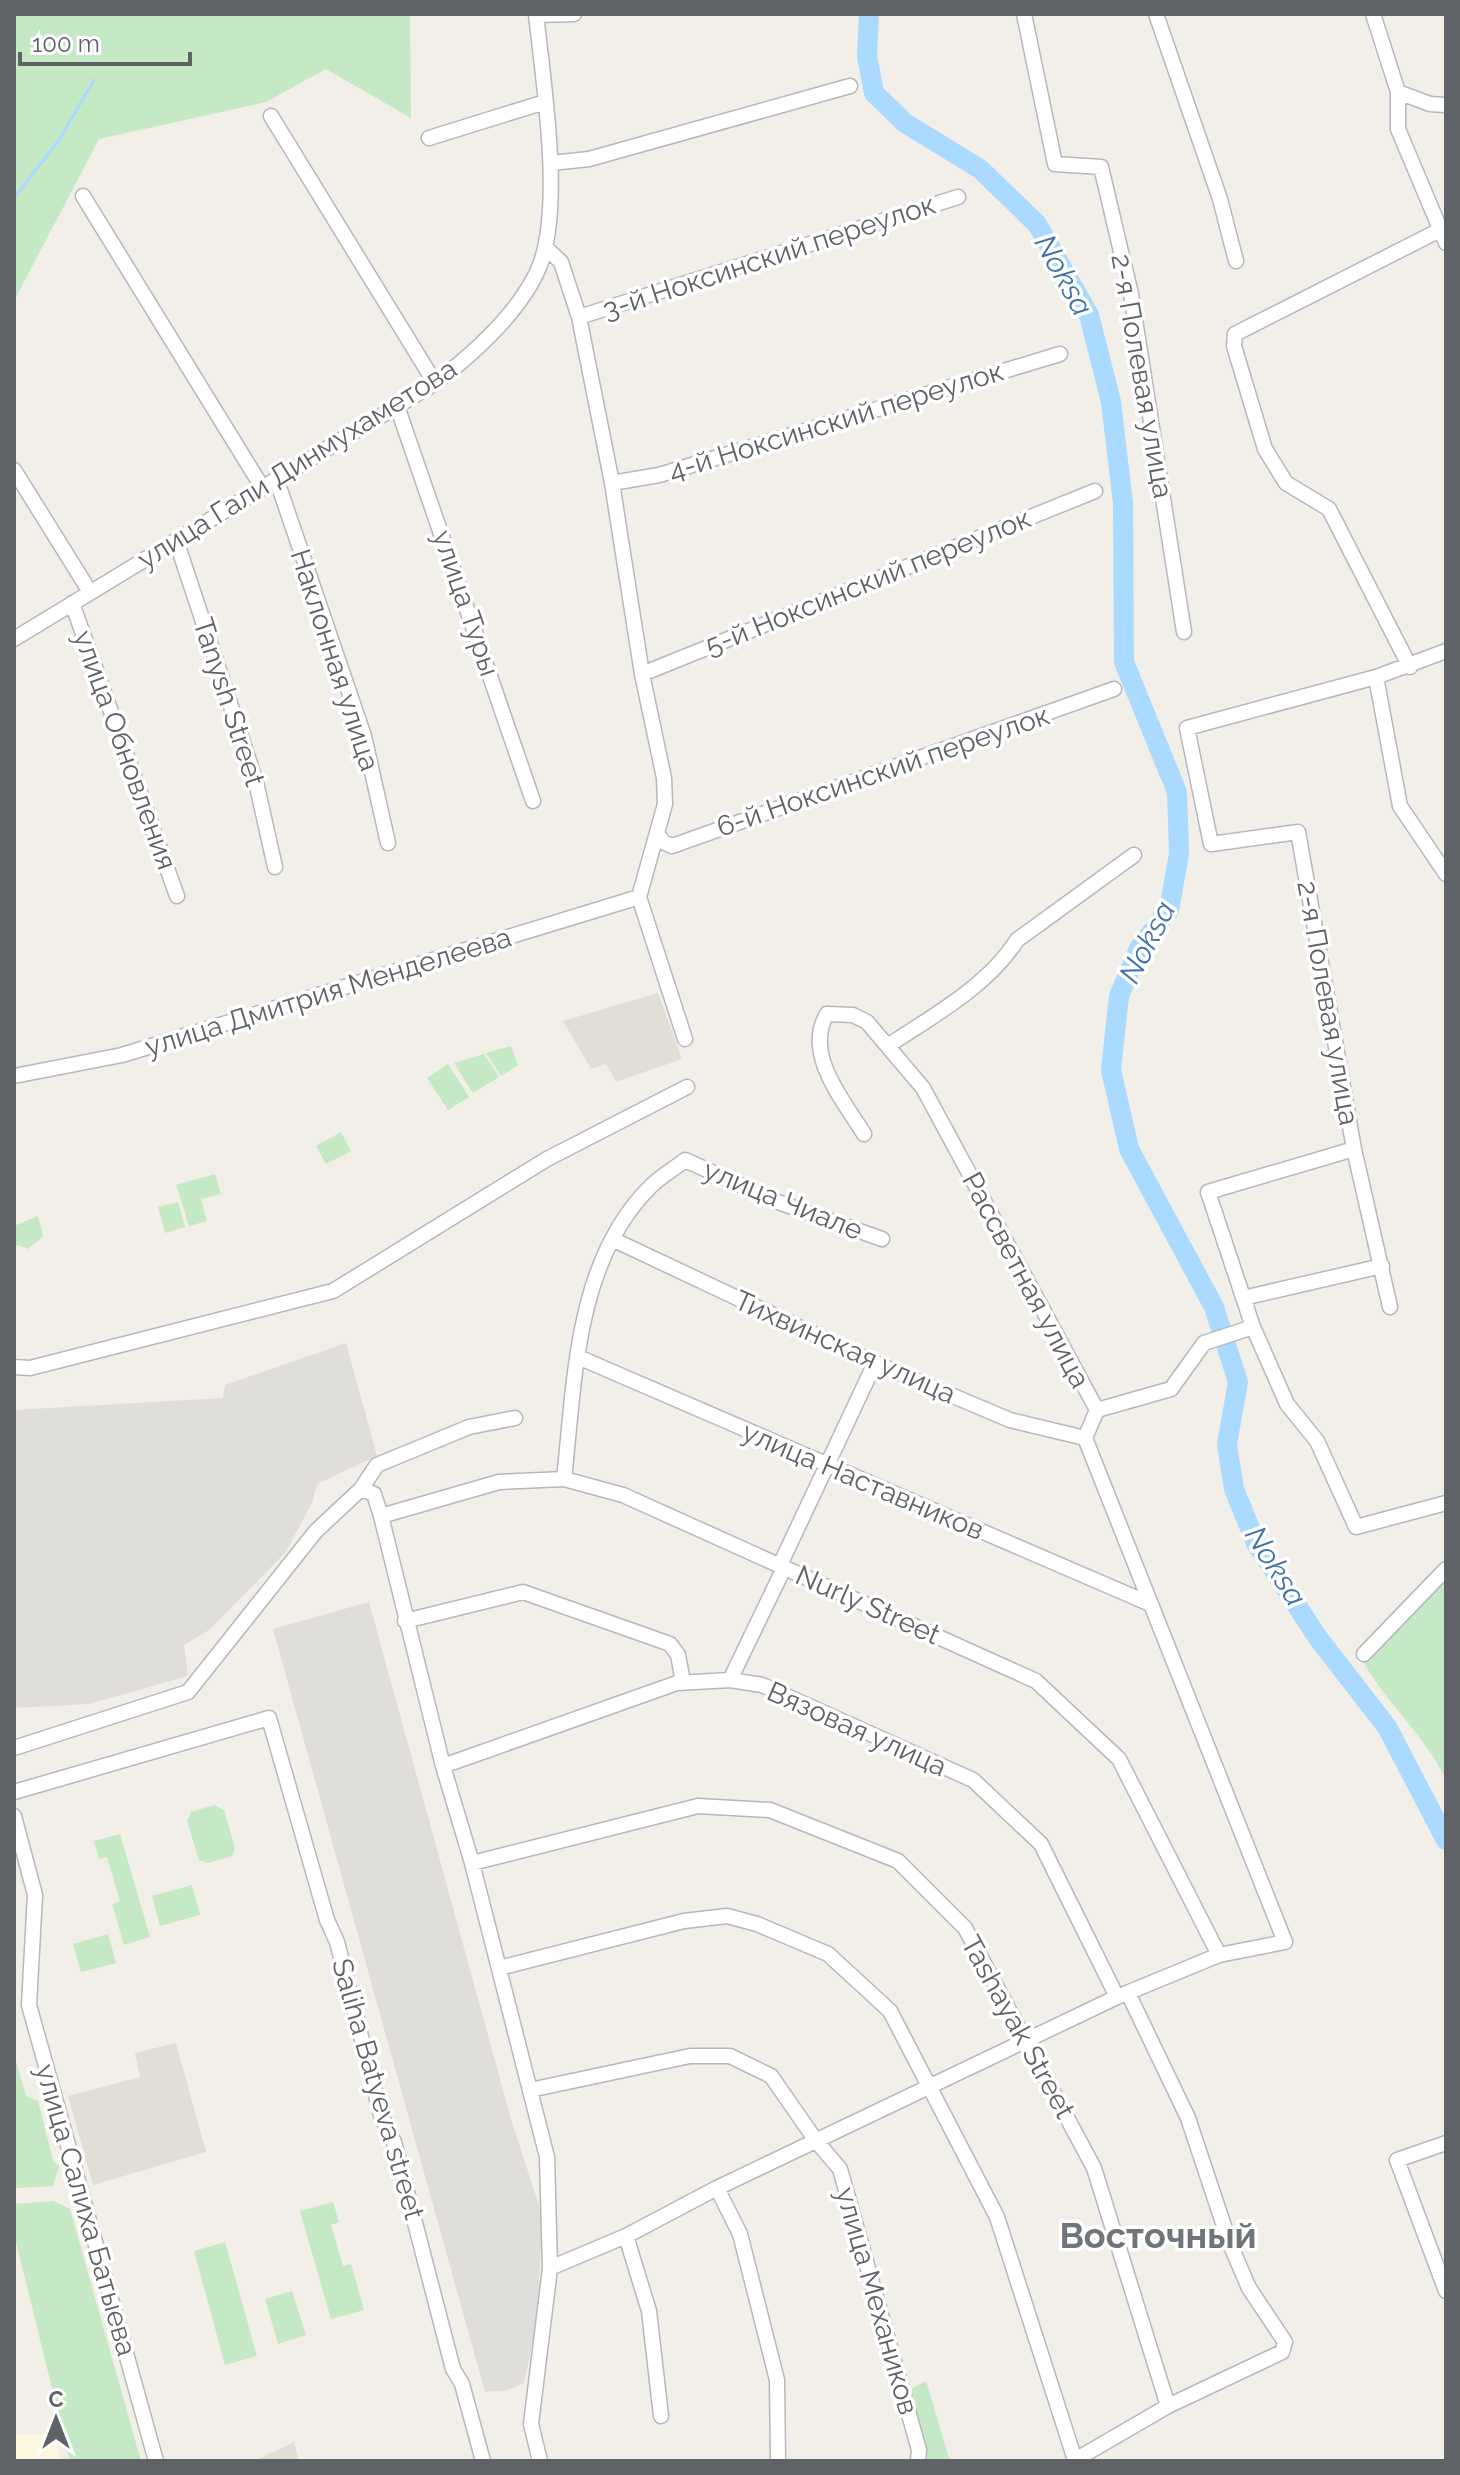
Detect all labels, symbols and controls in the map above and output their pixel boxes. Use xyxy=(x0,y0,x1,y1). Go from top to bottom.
scale bar xyxy=(20,16,190,66)
text: 100 m xyxy=(32,29,100,58)
street label: 3-й Ноксинский переулок xyxy=(598,188,940,326)
water label: Noksa xyxy=(1028,228,1100,322)
street label: 2-я Полевая улица xyxy=(1104,251,1180,501)
street label: улица Гали Динмухаметова xyxy=(131,352,463,576)
street label: 4-й Ноксинский переулок xyxy=(665,354,1007,488)
street label: 5-й Ноксинский переулок xyxy=(700,501,1036,663)
street label: улица Туры xyxy=(426,526,506,680)
street label: Наклонная улица xyxy=(284,545,386,775)
street label: Tanysh Street xyxy=(186,614,272,791)
street label: улица Обновления xyxy=(66,626,184,874)
street label: 6-й Ноксинский переулок xyxy=(712,698,1054,844)
street label: 2-я Полевая улица xyxy=(1290,878,1366,1128)
water label: Noksa xyxy=(1112,895,1182,989)
street label: улица Дмитрия Менделеева xyxy=(141,920,515,1064)
street label: улица Чиале xyxy=(699,1153,867,1247)
street label: Рассветная улица xyxy=(955,1166,1097,1394)
street label: Тихвинская улица xyxy=(729,1283,961,1411)
street label: улица Наставников xyxy=(737,1415,989,1547)
water label: Noksa xyxy=(1238,1520,1314,1612)
street label: Nurly Street xyxy=(791,1559,946,1652)
street label: Вязовая улица xyxy=(762,1675,952,1783)
street label: Tashayak Street xyxy=(954,1930,1082,2125)
street label: Saliha Batyeva street xyxy=(325,1955,431,2224)
street label: улица Салиха Батыева xyxy=(29,2060,143,2360)
street label: улица Механиков xyxy=(829,2184,925,2418)
district label: Восточный xyxy=(1059,2214,1257,2256)
north arrow xyxy=(16,2379,96,2459)
text: С xyxy=(48,2386,64,2412)

